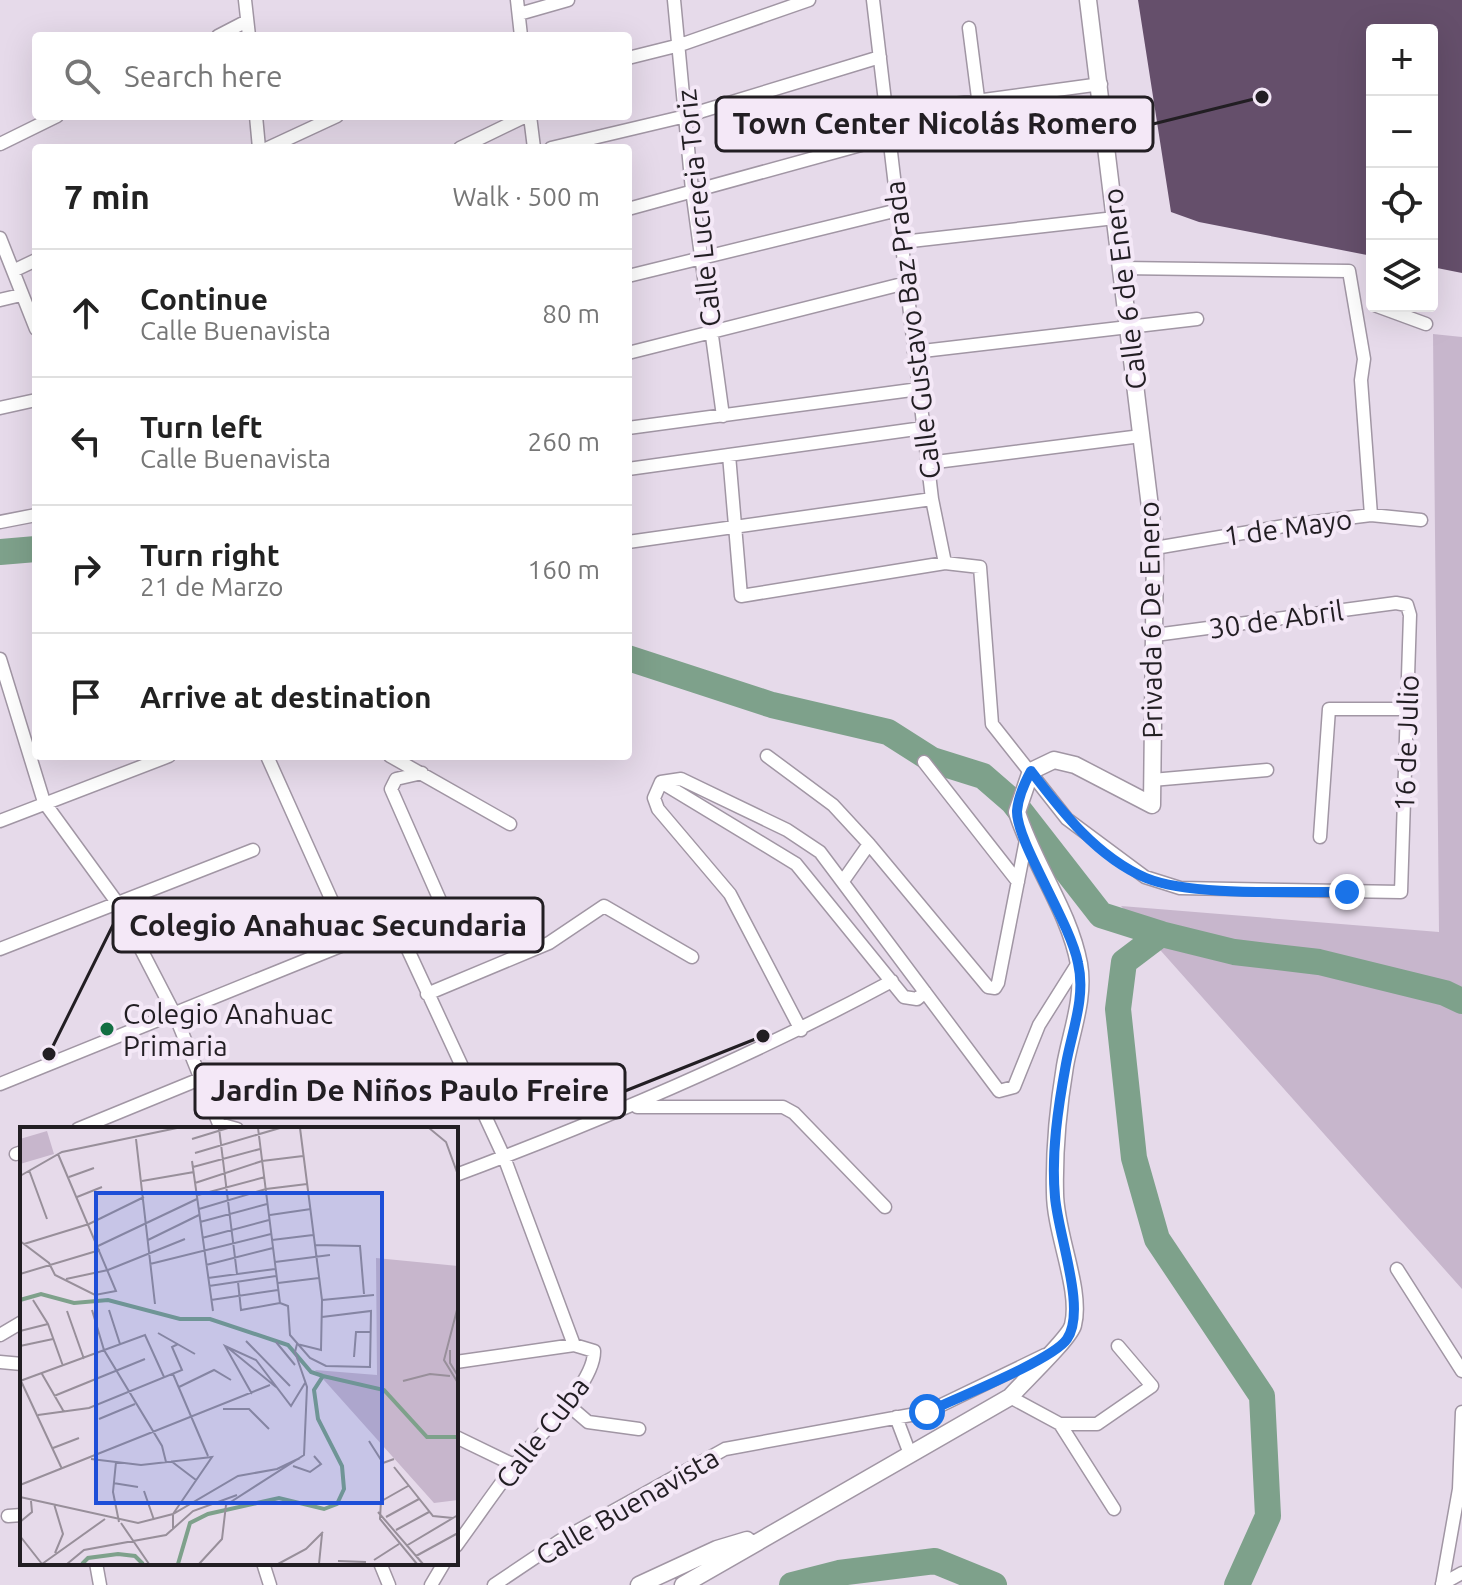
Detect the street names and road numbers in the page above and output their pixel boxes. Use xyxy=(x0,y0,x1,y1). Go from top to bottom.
street label: Calle Lucrecia Toriz xyxy=(670,88,726,328)
street label: Calle Gustavo Baz Prada xyxy=(878,179,946,481)
street label: Calle 6 de Enero xyxy=(1096,187,1152,391)
street label: Privada 6 De Enero xyxy=(1132,501,1168,739)
street label: 1 de Mayo xyxy=(1222,503,1354,551)
street label: 30 de Abril xyxy=(1207,594,1345,644)
street label: 16 de Julio xyxy=(1388,674,1424,812)
street label: Calle Cuba xyxy=(489,1371,595,1493)
street label: Calle Buenavista xyxy=(530,1441,724,1571)

